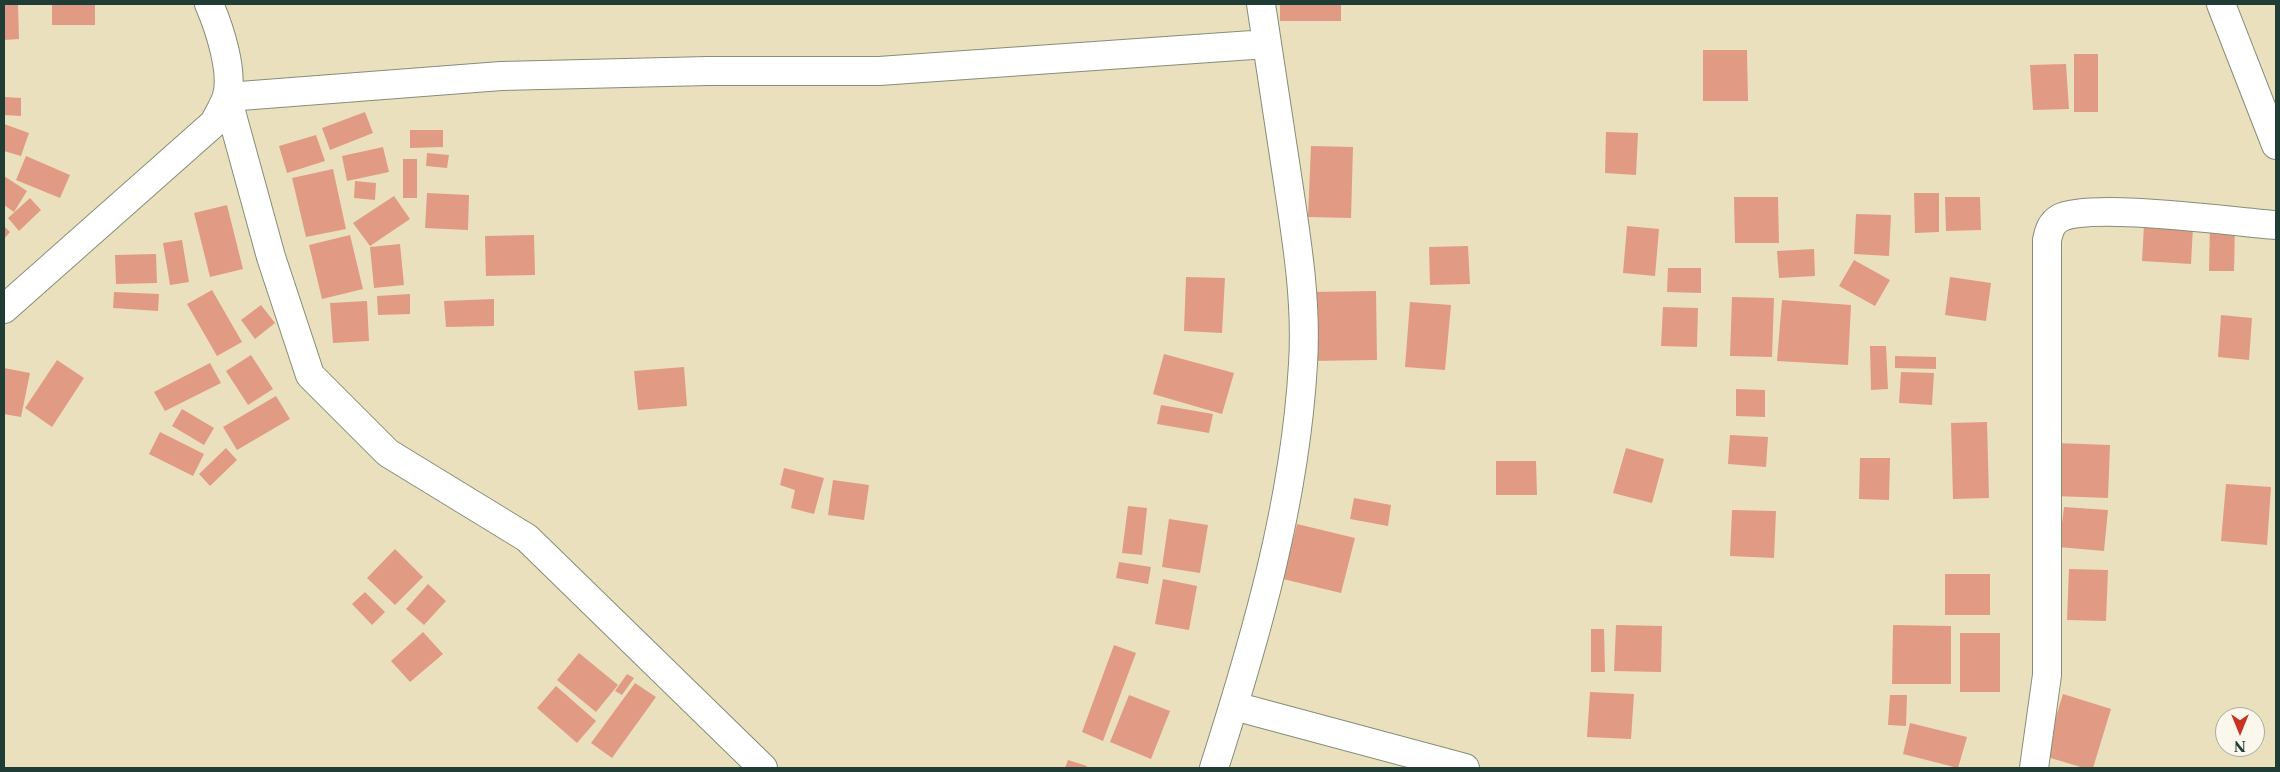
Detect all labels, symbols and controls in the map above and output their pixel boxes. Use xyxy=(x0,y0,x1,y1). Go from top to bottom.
north arrow xyxy=(2215,707,2265,757)
text: N xyxy=(2234,737,2246,755)

